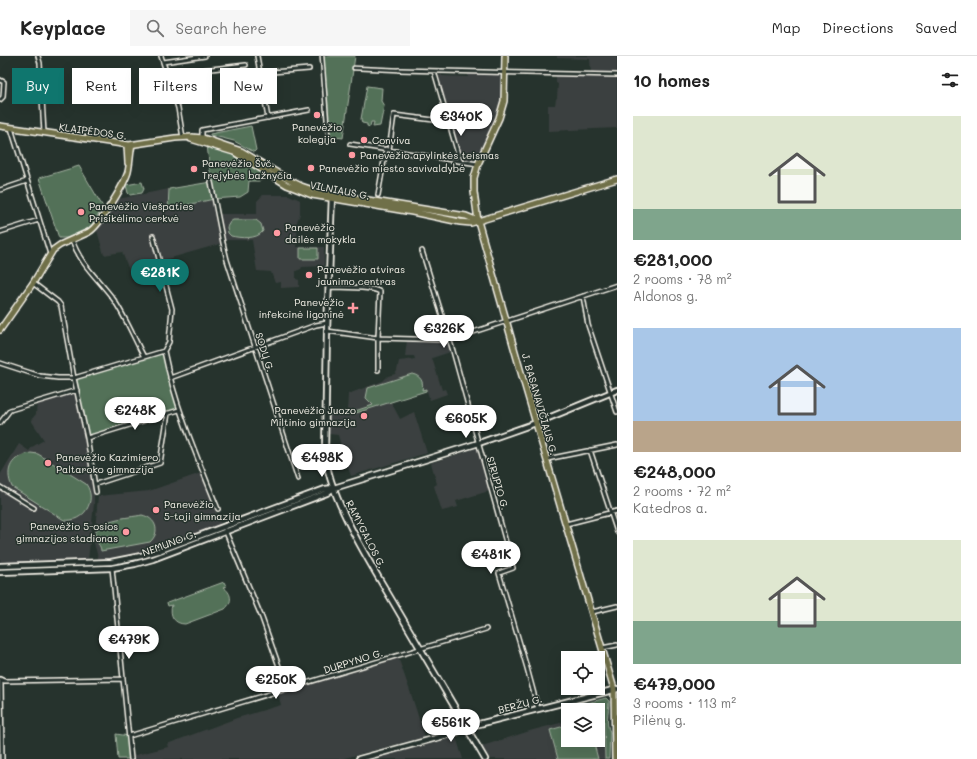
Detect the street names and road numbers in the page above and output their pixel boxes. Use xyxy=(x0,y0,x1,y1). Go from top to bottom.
street label: KLAIPĖDOS G. xyxy=(58,119,128,143)
street label: VILNIAUS G. xyxy=(309,177,371,203)
street label: SODŲ G. xyxy=(252,330,278,374)
street label: J. BASANAVIČIAUS G. xyxy=(519,351,561,457)
street label: SIRUPIO G. xyxy=(484,455,512,511)
street label: RAMYGALOS G. xyxy=(343,498,389,570)
street label: NEMUNO G. xyxy=(140,527,198,559)
street label: DURPYNO G. xyxy=(322,645,384,677)
street label: BERŽŲ G. xyxy=(496,691,544,717)

